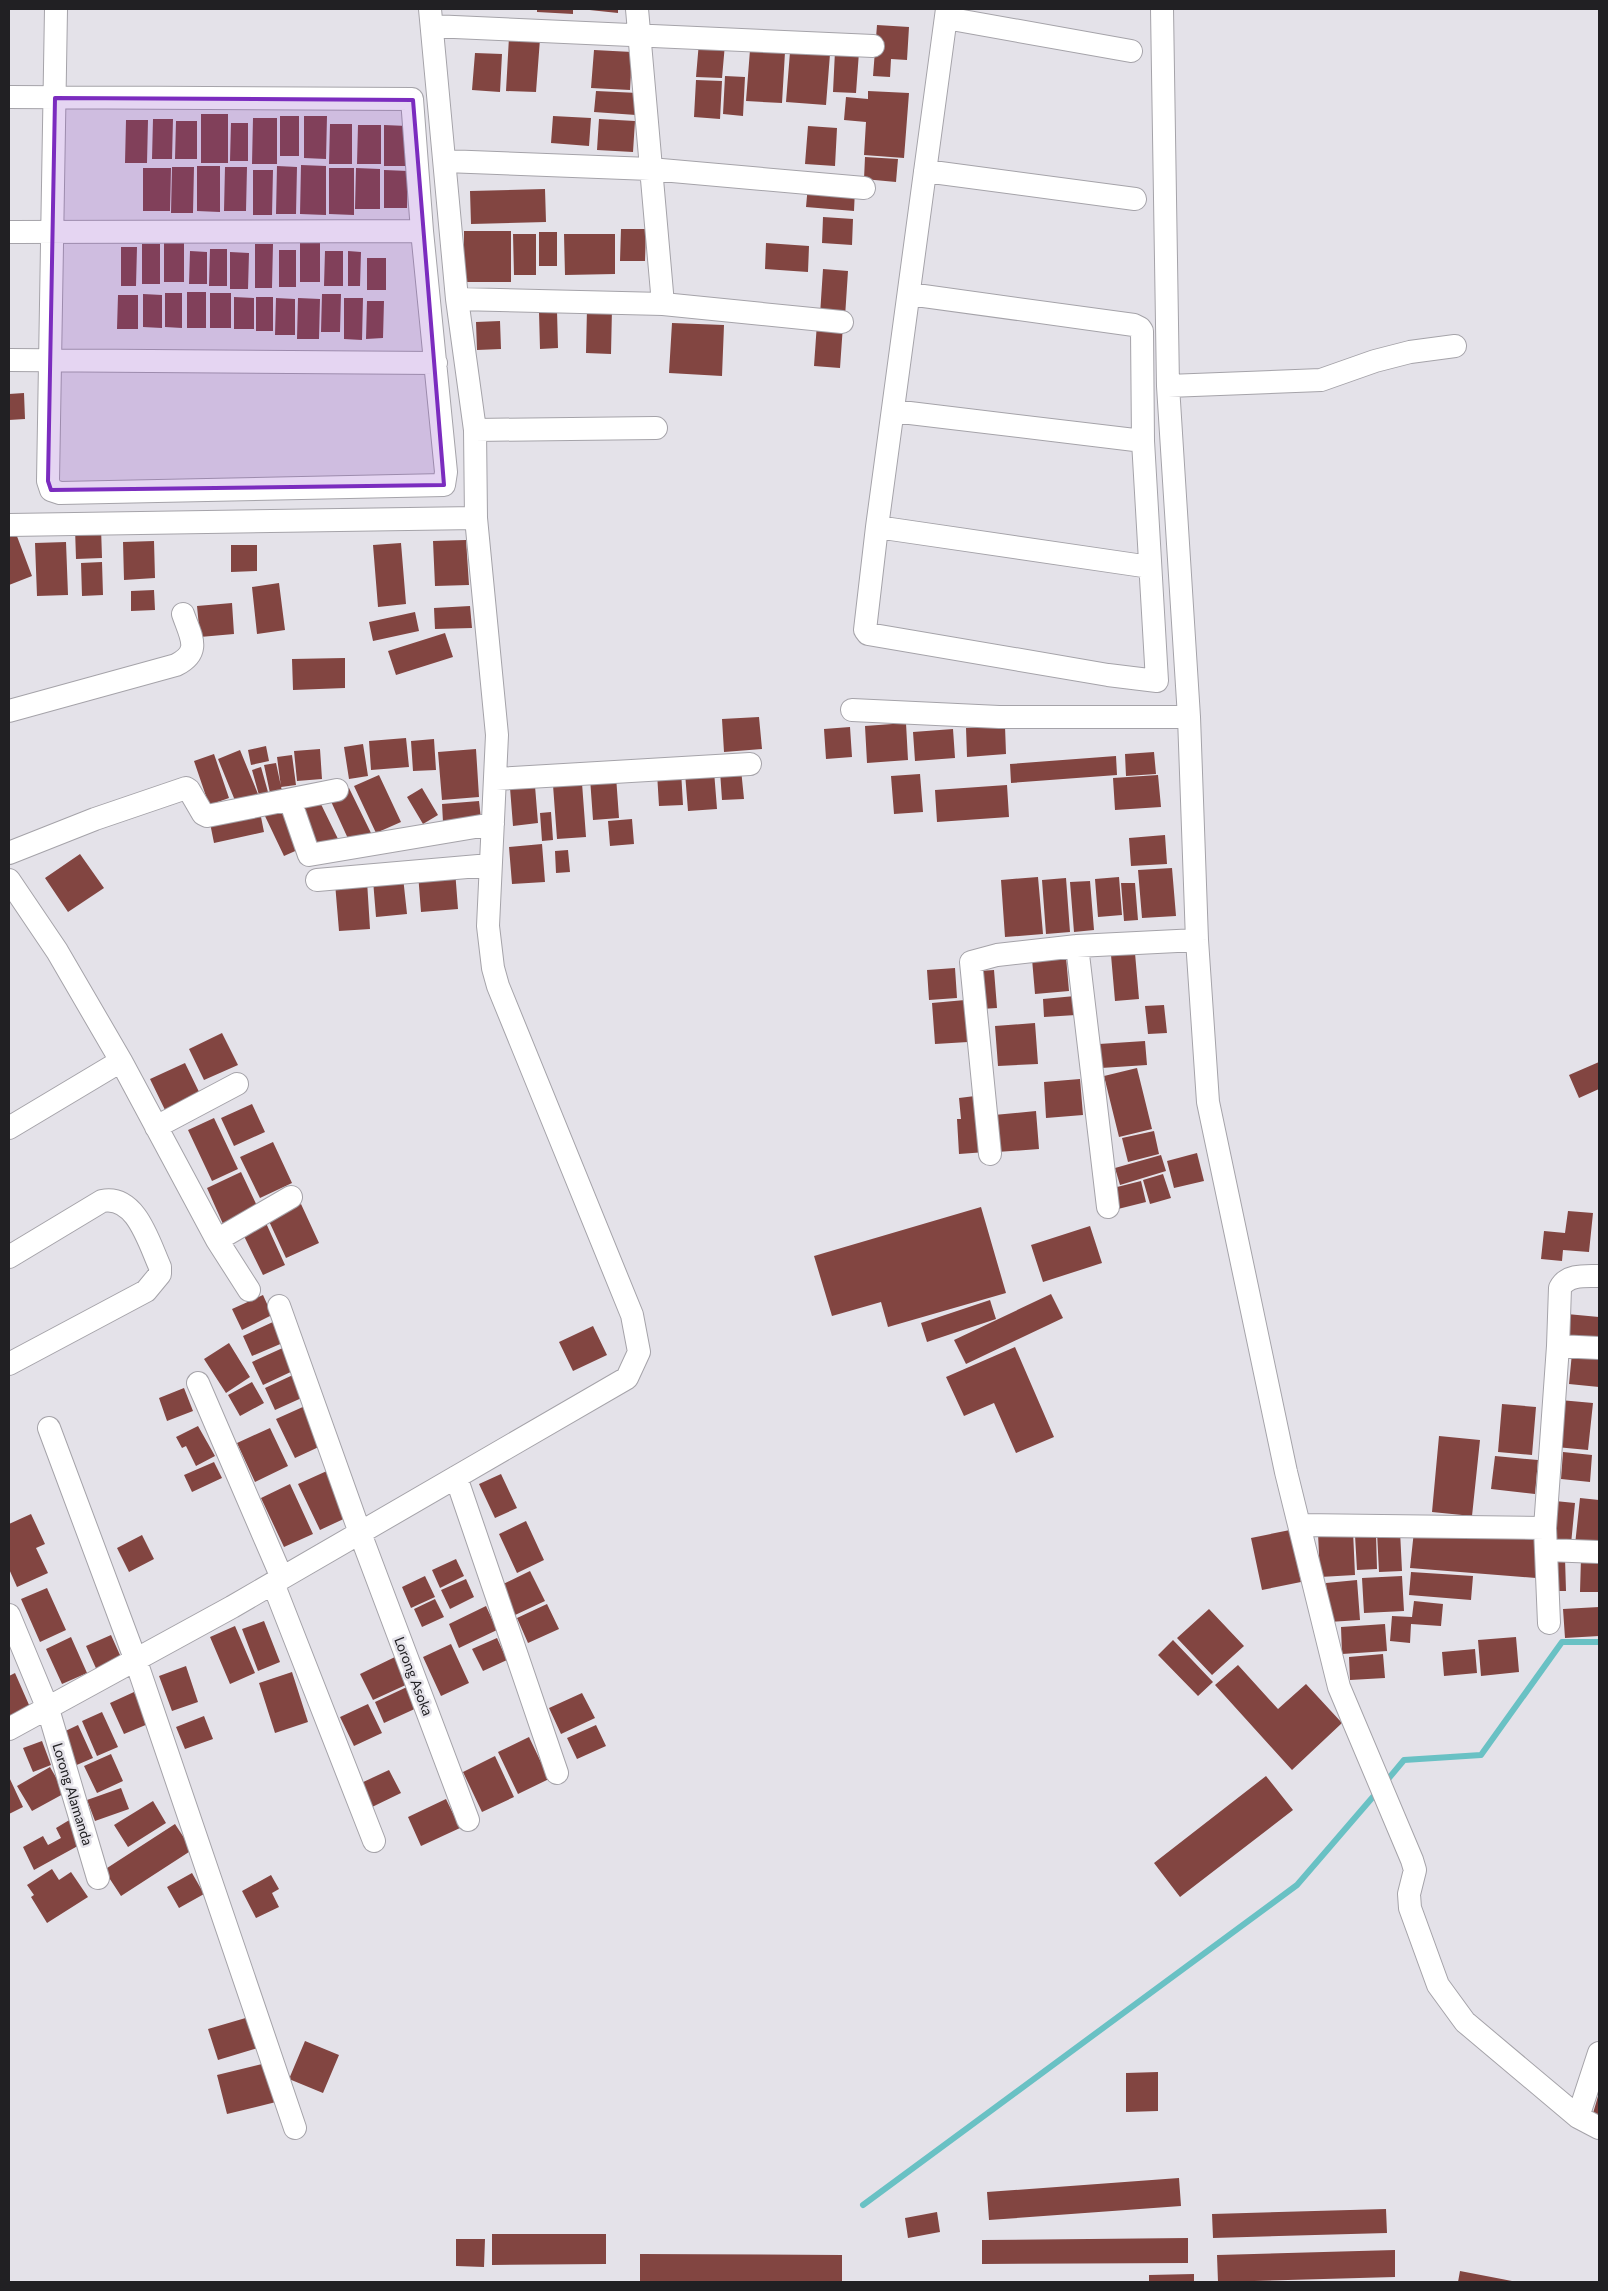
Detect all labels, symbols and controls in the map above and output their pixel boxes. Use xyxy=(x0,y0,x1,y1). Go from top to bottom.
street label: Lorong Asoka xyxy=(391,1634,437,1718)
street label: Lorong Alamanda xyxy=(49,1741,97,1847)

